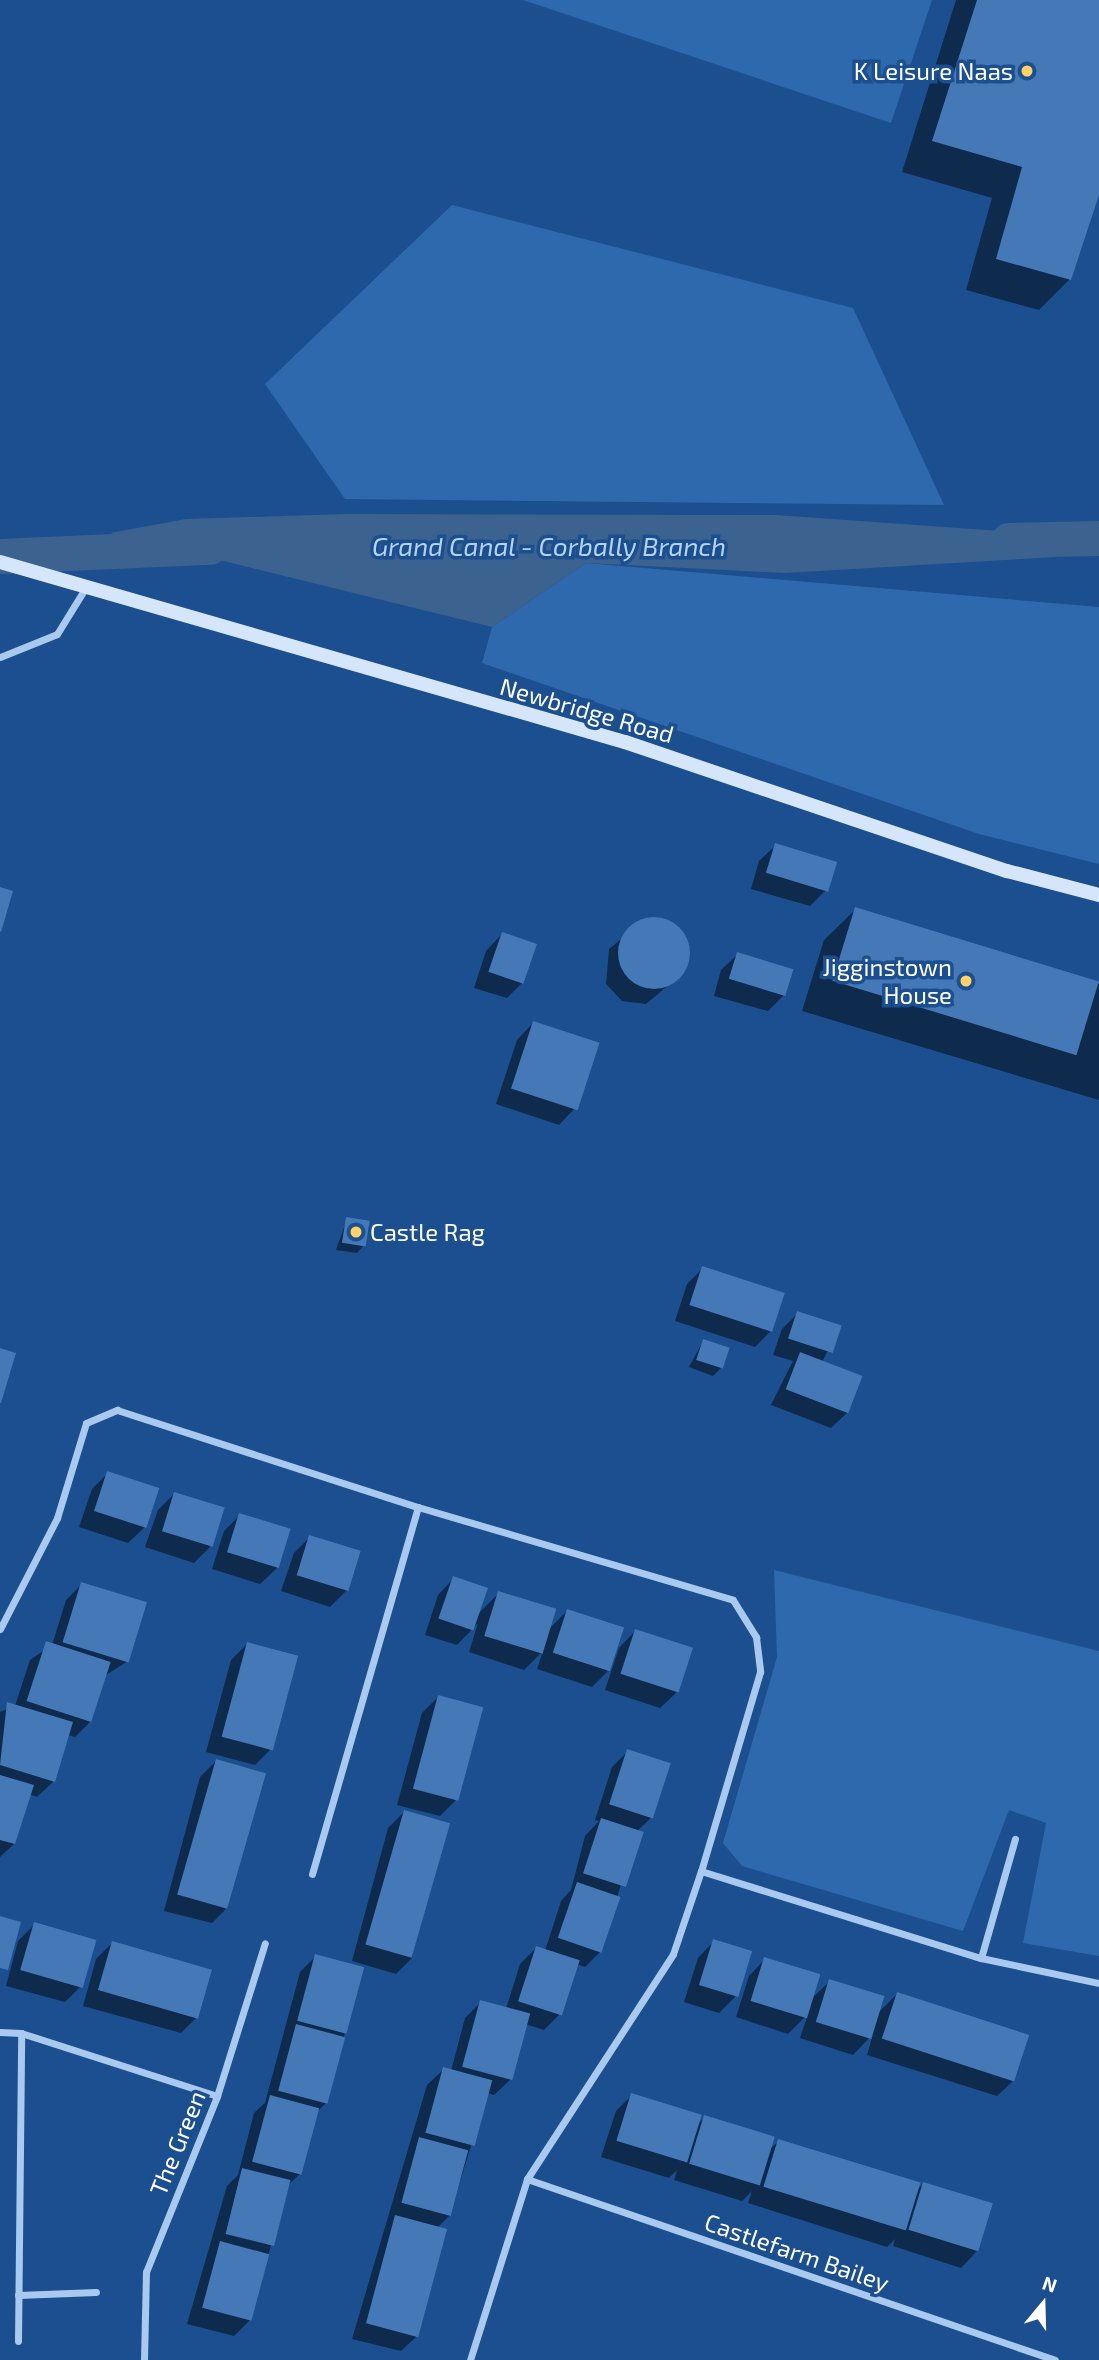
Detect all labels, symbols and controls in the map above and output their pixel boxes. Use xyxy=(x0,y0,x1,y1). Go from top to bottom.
place label: K Leisure Naas xyxy=(853,57,1013,85)
marker: K Leisure Naas xyxy=(1019,63,1035,79)
water label: Grand Canal - Corbally Branch xyxy=(372,530,726,562)
street label: Newbridge Road xyxy=(497,671,677,749)
place label: Jigginstown House xyxy=(823,953,952,1009)
marker: Jigginstown House xyxy=(958,973,974,989)
place label: Castle Rag xyxy=(370,1218,485,1246)
marker: Castle Rag xyxy=(348,1224,364,1240)
street label: The Green xyxy=(143,2087,211,2199)
street label: Castlefarm Bailey xyxy=(701,2207,893,2297)
north arrow xyxy=(1008,2269,1078,2339)
text: N xyxy=(1040,2271,1060,2297)

